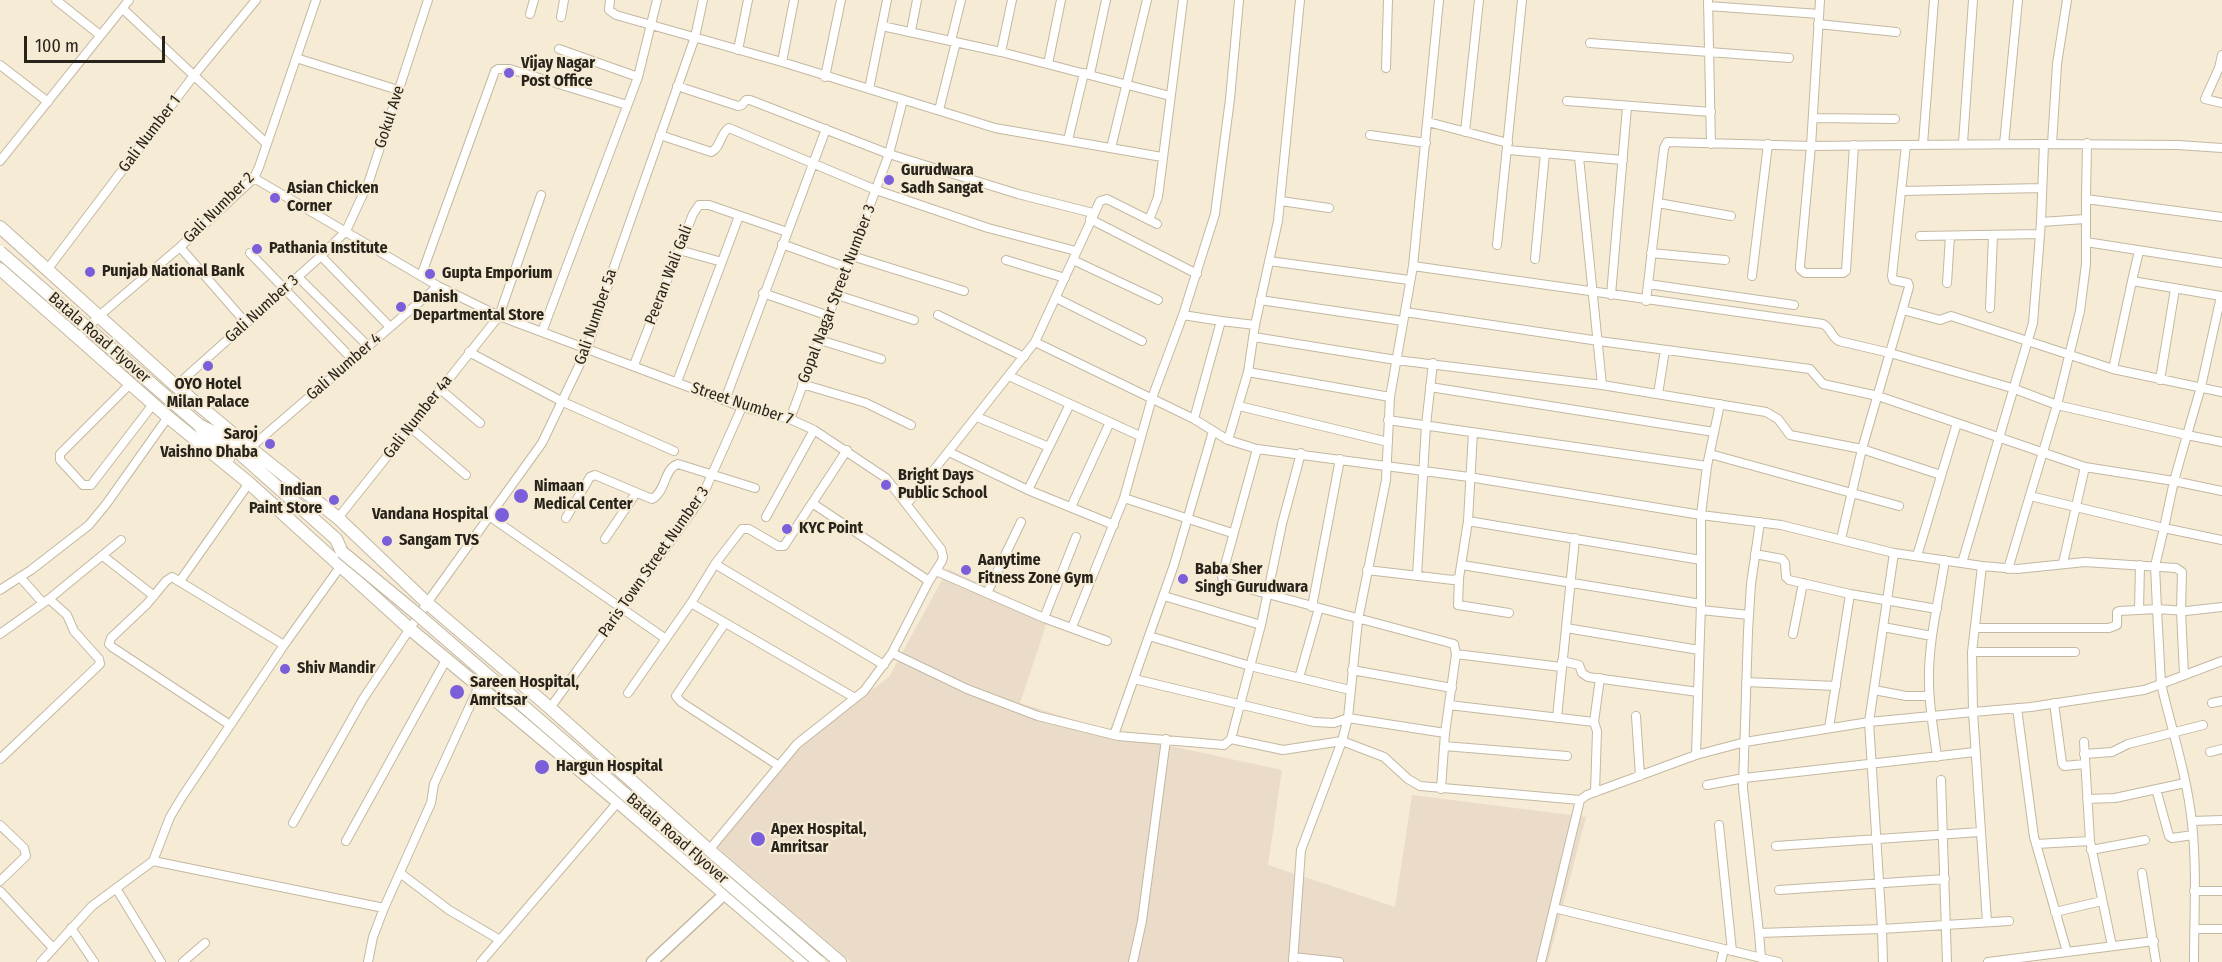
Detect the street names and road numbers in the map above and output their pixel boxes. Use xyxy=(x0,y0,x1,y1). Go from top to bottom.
street label: Gokul Ave xyxy=(371,83,409,151)
street label: Gali Number 1 xyxy=(115,92,185,176)
street label: Gali Number 2 xyxy=(180,169,258,247)
street label: Gopal Nagar Street Number 3 xyxy=(794,202,880,386)
street label: Peeran Wali Gali xyxy=(641,222,697,328)
street label: Gali Number 5a xyxy=(571,267,621,367)
street label: Gali Number 3 xyxy=(221,271,303,347)
street label: Batala Road Flyover xyxy=(44,288,154,388)
street label: Gali Number 4 xyxy=(303,329,385,405)
street label: Gali Number 4a xyxy=(379,371,457,463)
street label: Street Number 7 xyxy=(689,379,795,429)
street label: Paris Town Street Number 3 xyxy=(595,483,713,641)
street label: Batala Road Flyover xyxy=(622,789,732,889)

